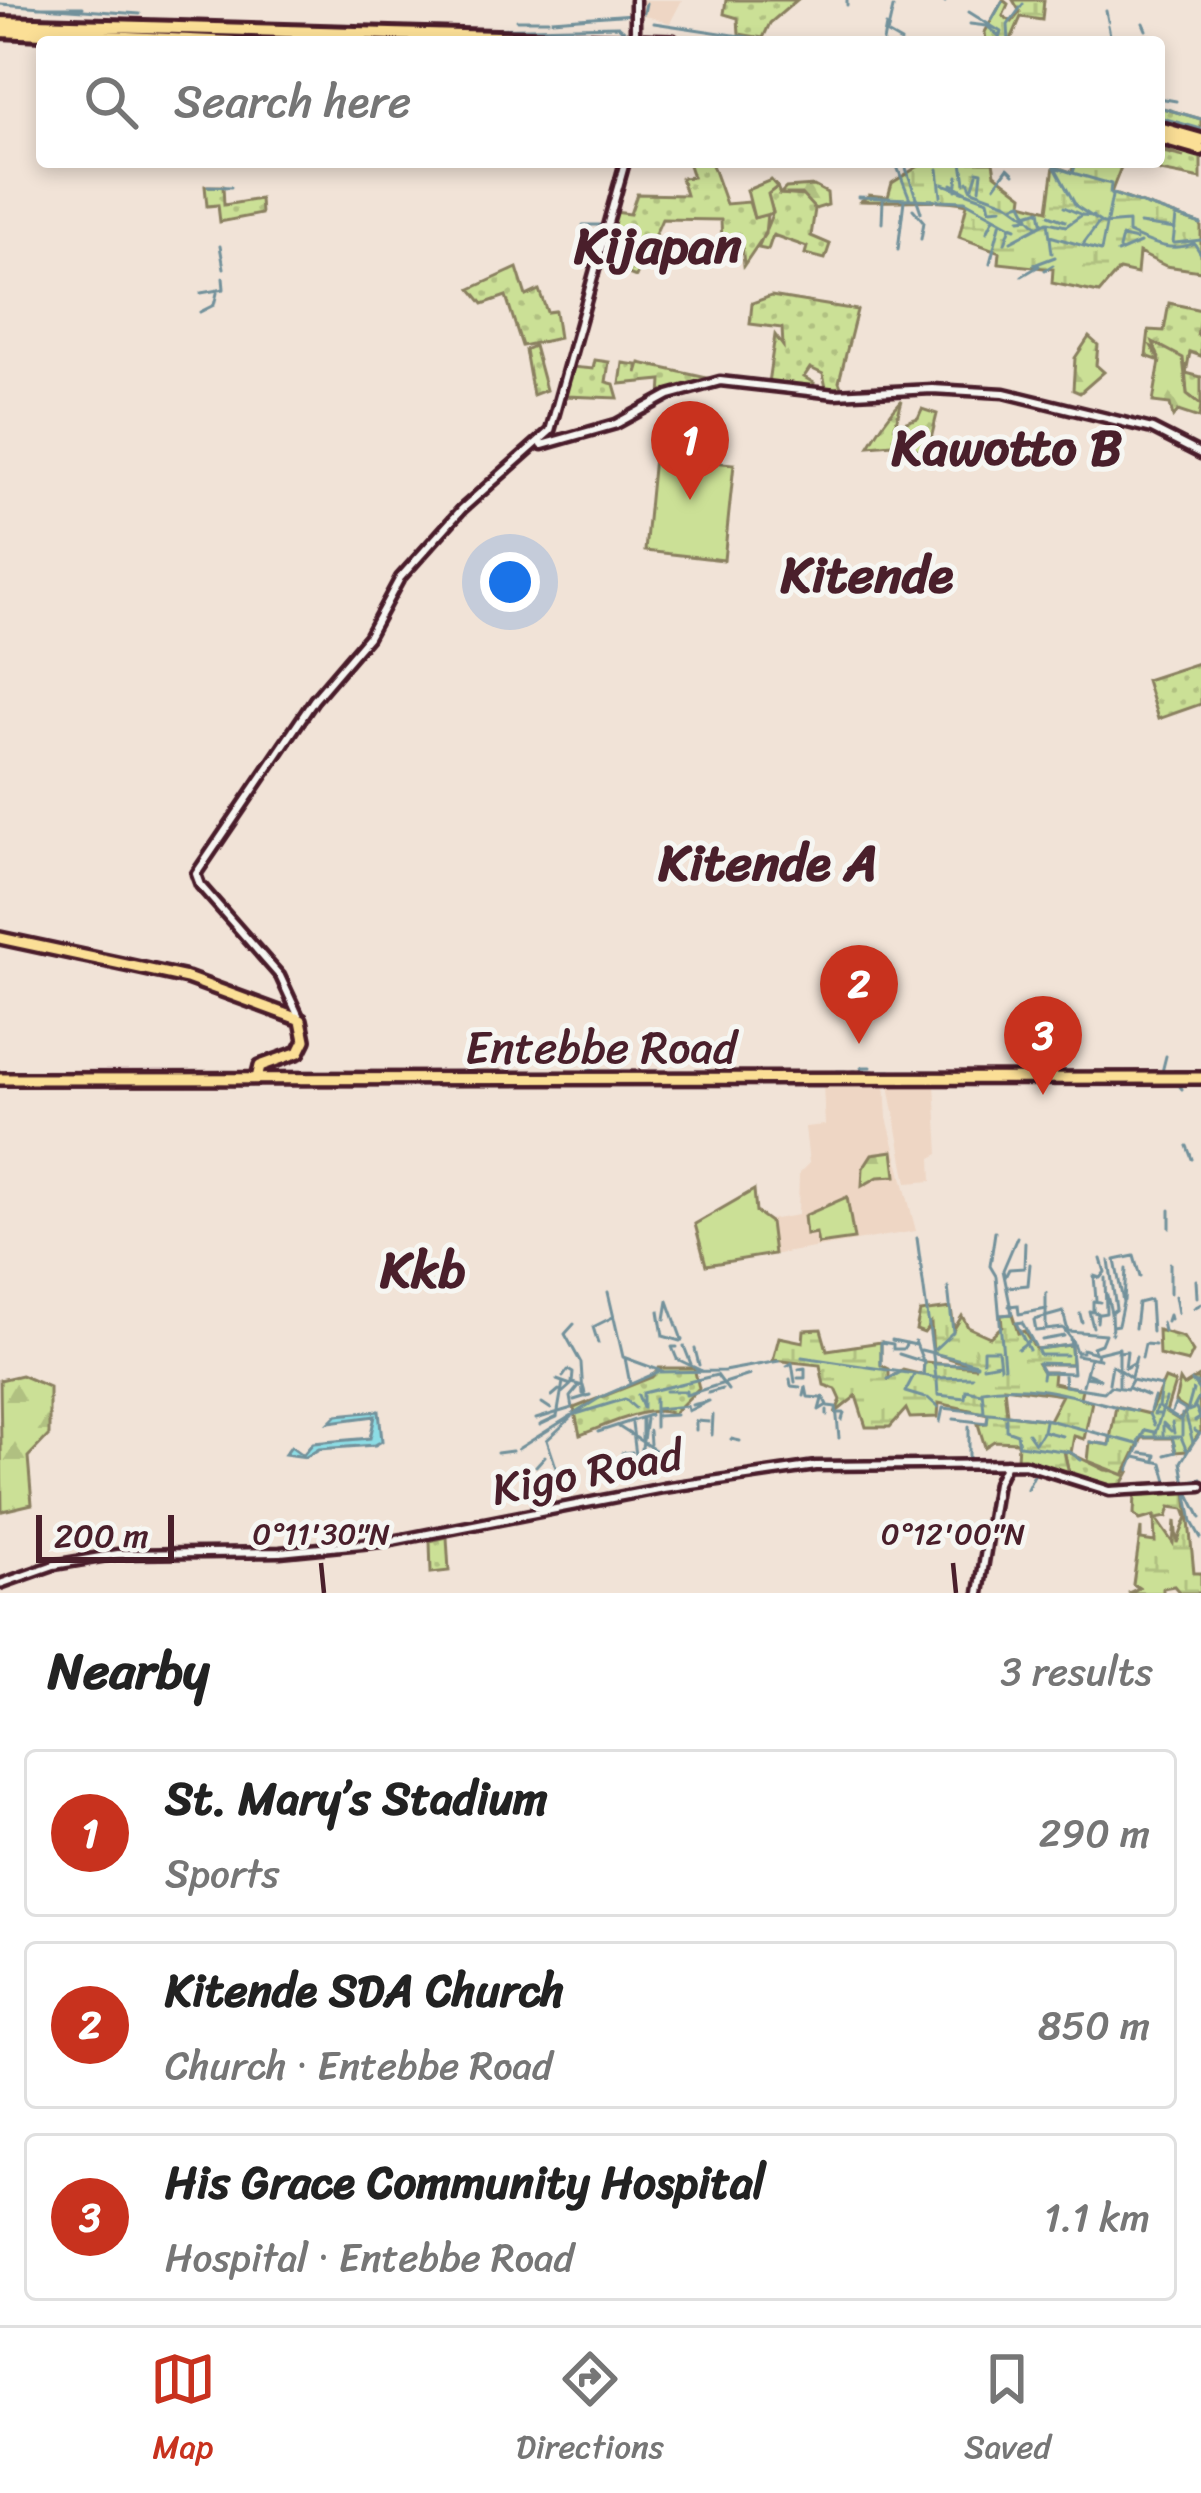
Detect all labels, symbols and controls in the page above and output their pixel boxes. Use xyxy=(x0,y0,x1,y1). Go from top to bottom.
search box xyxy=(36,36,1165,168)
text: Search here xyxy=(174,62,411,142)
icon: search xyxy=(78,69,144,135)
district label: Kijapan xyxy=(573,201,742,291)
pin: 1 xyxy=(651,401,729,500)
district label: Kawotto B xyxy=(891,403,1122,493)
district label: Kitende xyxy=(780,530,954,620)
your location xyxy=(480,552,540,612)
district label: Kitende A xyxy=(657,818,878,908)
pin: 2 xyxy=(820,945,898,1044)
pin: 3 xyxy=(1004,996,1082,1095)
street label: Entebbe Road xyxy=(465,1008,740,1088)
district label: Kkb xyxy=(379,1225,466,1315)
street label: Kigo Road xyxy=(485,1414,693,1530)
text: 200 m xyxy=(54,1507,149,1565)
text: 0°11'30"N xyxy=(252,1507,390,1561)
text: 0°12'00"N xyxy=(881,1507,1025,1561)
scale bar xyxy=(36,1509,174,1562)
text: Nearby xyxy=(48,1626,209,1716)
text: 3 results xyxy=(1000,1637,1153,1706)
text: St. Mary’s Stadium xyxy=(165,1759,548,1839)
text: 1 xyxy=(82,1799,98,1868)
text: 290 m xyxy=(1039,1799,1150,1868)
text: Sports xyxy=(165,1839,280,1908)
text: Kitende SDA Church xyxy=(165,1951,564,2031)
text: 2 xyxy=(79,1991,101,2060)
text: 850 m xyxy=(1038,1991,1150,2060)
text: Church · Entebbe Road xyxy=(165,2031,553,2100)
text: His Grace Community Hospital xyxy=(165,2143,766,2223)
text: 3 xyxy=(79,2183,101,2252)
text: 1.1 km xyxy=(1044,2183,1150,2252)
text: Hospital · Entebbe Road xyxy=(165,2223,574,2292)
tab: Map xyxy=(150,2346,216,2476)
tab: Directions xyxy=(516,2346,664,2476)
tab: Saved xyxy=(964,2346,1051,2476)

